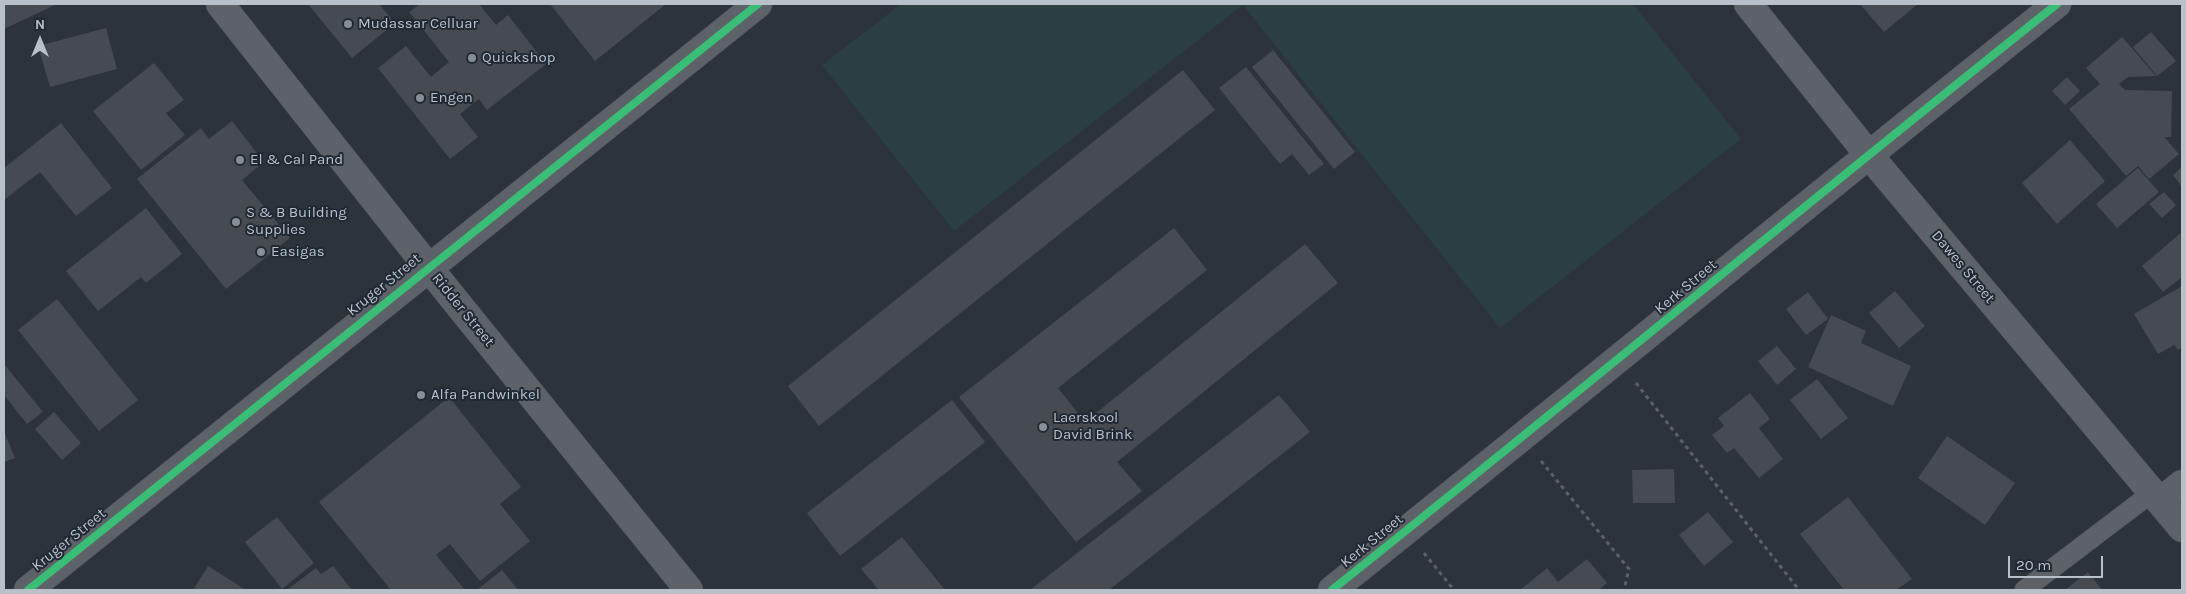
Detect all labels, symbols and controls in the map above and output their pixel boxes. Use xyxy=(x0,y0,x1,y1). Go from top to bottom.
north arrow xyxy=(15,15,65,65)
place label: Mudassar Celluar xyxy=(358,15,478,33)
text: N xyxy=(35,16,45,33)
marker: Mudassar Celluar xyxy=(342,18,354,30)
place label: Quickshop xyxy=(482,49,555,67)
marker: Quickshop xyxy=(466,52,478,64)
place label: Engen xyxy=(430,89,473,107)
marker: Engen xyxy=(414,92,426,104)
place label: El & Cal Pand xyxy=(250,151,343,169)
marker: El & Cal Pand xyxy=(234,154,246,166)
place label: S & B Building Supplies xyxy=(246,204,347,239)
marker: S & B Building Supplies xyxy=(230,216,242,228)
street label: Dawes Street xyxy=(1927,227,1999,307)
place label: Easigas xyxy=(271,243,325,261)
marker: Easigas xyxy=(255,246,267,258)
street label: Kruger Street xyxy=(343,250,425,320)
street label: Kerk Street xyxy=(1651,256,1721,318)
street label: Ridder Street xyxy=(428,270,498,350)
place label: Alfa Pandwinkel xyxy=(431,386,540,404)
marker: Alfa Pandwinkel xyxy=(415,389,427,401)
place label: Laerskool David Brink xyxy=(1053,409,1132,444)
marker: Laerskool David Brink xyxy=(1037,421,1049,433)
street label: Kruger Street xyxy=(28,505,110,575)
street label: Kerk Street xyxy=(1337,510,1407,572)
scale bar xyxy=(2011,546,2106,578)
text: 20 m xyxy=(2016,556,2051,574)

